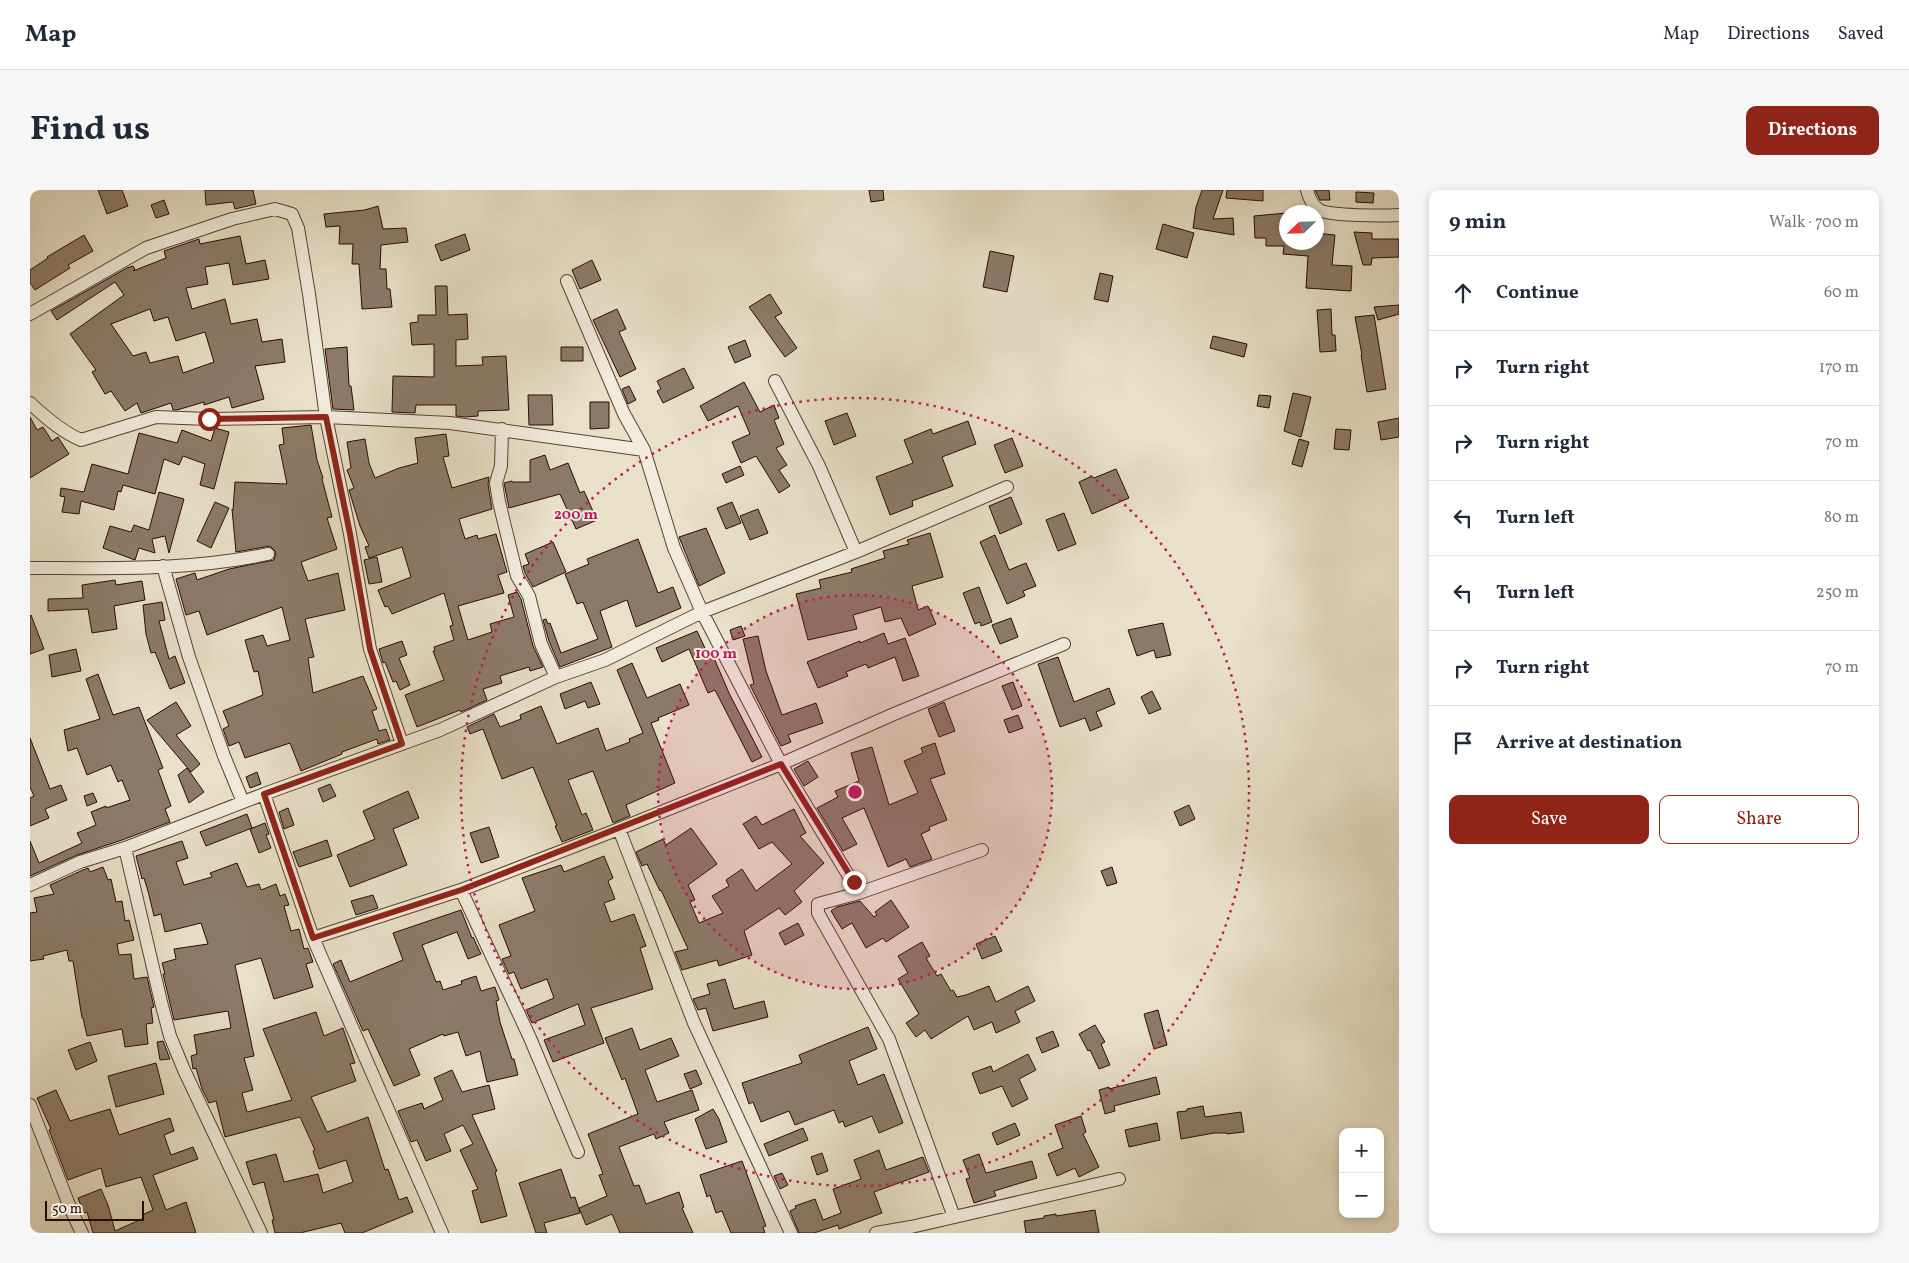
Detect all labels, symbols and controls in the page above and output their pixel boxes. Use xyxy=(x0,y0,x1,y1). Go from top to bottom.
text: Map xyxy=(25,18,76,52)
text: Map xyxy=(1663,22,1699,47)
text: Directions xyxy=(1727,22,1810,47)
text: Saved xyxy=(1838,22,1884,47)
text: Find us xyxy=(30,106,150,154)
button: Directions xyxy=(1746,106,1879,155)
north arrow xyxy=(1279,205,1324,250)
text: 9 min xyxy=(1449,208,1506,237)
text: Walk · 700 m xyxy=(1769,212,1859,234)
icon: ahead xyxy=(1449,279,1477,307)
text: Continue xyxy=(1496,280,1579,306)
text: 60 m xyxy=(1824,282,1859,304)
icon: right xyxy=(1449,354,1477,382)
text: Turn right xyxy=(1496,355,1589,381)
text: 170 m xyxy=(1819,357,1859,379)
route start xyxy=(198,408,221,431)
icon: right xyxy=(1449,429,1477,457)
text: Turn right xyxy=(1496,430,1589,456)
text: 70 m xyxy=(1825,432,1859,454)
icon: left xyxy=(1449,504,1477,532)
text: 200 m xyxy=(554,505,598,526)
text: Turn left xyxy=(1496,505,1575,531)
text: 80 m xyxy=(1824,507,1859,529)
icon: left xyxy=(1449,579,1477,607)
text: Turn left xyxy=(1496,580,1575,606)
text: 250 m xyxy=(1816,582,1859,604)
text: 100 m xyxy=(695,644,738,665)
icon: right xyxy=(1449,654,1477,682)
text: Turn right xyxy=(1496,655,1589,681)
text: 70 m xyxy=(1825,657,1859,679)
icon: arrive xyxy=(1449,729,1477,757)
text: Arrive at destination xyxy=(1496,730,1682,756)
centre of rings xyxy=(846,783,864,801)
button: Save xyxy=(1449,795,1649,844)
button: Share xyxy=(1659,795,1859,844)
route end xyxy=(843,871,866,894)
map controls xyxy=(1339,1128,1384,1218)
button: + xyxy=(1339,1128,1384,1173)
button: − xyxy=(1339,1173,1384,1218)
scale bar xyxy=(45,1198,144,1221)
text: 50 m xyxy=(52,1200,82,1219)

